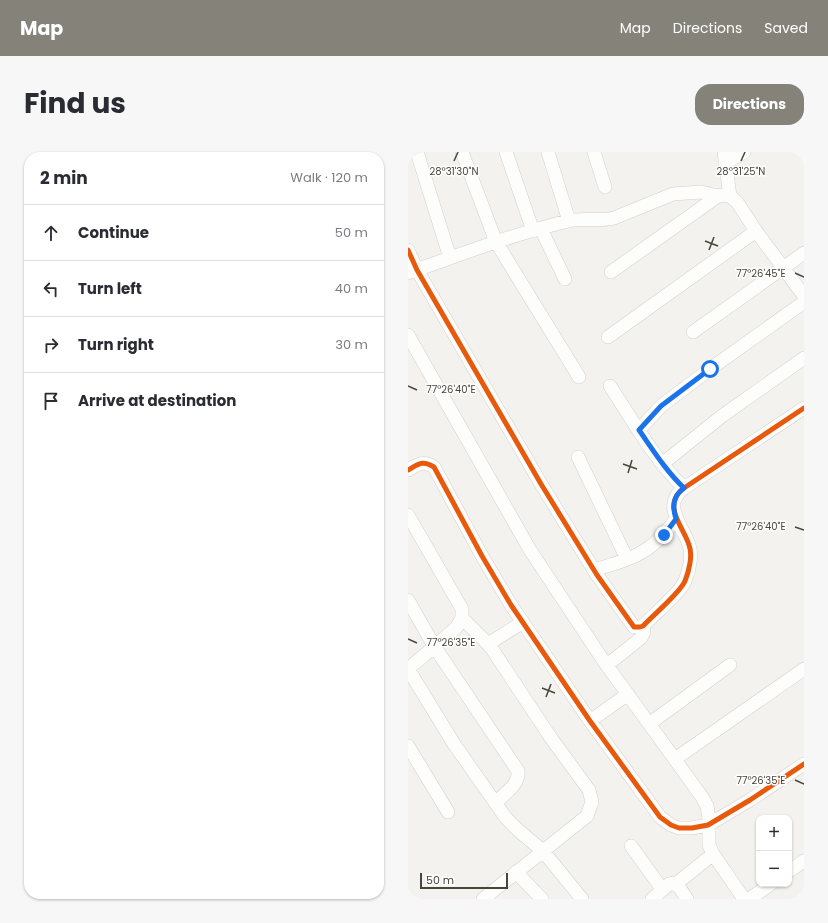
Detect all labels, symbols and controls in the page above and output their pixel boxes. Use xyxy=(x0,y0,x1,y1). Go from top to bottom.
text: Map xyxy=(20,15,63,42)
text: Map xyxy=(620,18,651,38)
text: Directions xyxy=(673,18,742,38)
text: Saved xyxy=(764,18,808,38)
text: Find us xyxy=(24,84,126,123)
button: Directions xyxy=(695,84,804,125)
text: 28°31'30"N xyxy=(430,164,478,179)
text: 28°31'25"N xyxy=(717,164,765,179)
text: 2 min xyxy=(40,166,88,190)
text: Walk · 120 m xyxy=(290,168,368,187)
icon: ahead xyxy=(40,222,62,244)
text: Continue xyxy=(78,222,149,243)
text: 50 m xyxy=(335,223,368,242)
text: 77°26'45"E xyxy=(736,266,786,281)
icon: left xyxy=(40,278,62,300)
text: Turn left xyxy=(78,278,142,299)
text: 40 m xyxy=(335,279,368,298)
icon: right xyxy=(40,334,62,356)
text: Turn right xyxy=(78,334,154,355)
text: 30 m xyxy=(335,335,368,354)
route start xyxy=(701,360,719,378)
text: 77°26'40"E xyxy=(426,382,476,397)
icon: arrive xyxy=(40,390,62,412)
text: Arrive at destination xyxy=(78,390,236,411)
text: 77°26'40"E xyxy=(736,519,786,534)
route end xyxy=(655,526,673,544)
text: 77°26'35"E xyxy=(427,635,475,650)
text: 77°26'35"E xyxy=(737,773,785,788)
map controls xyxy=(756,815,792,887)
button: + xyxy=(756,815,792,851)
button: − xyxy=(756,851,792,887)
scale bar xyxy=(420,871,508,890)
text: 50 m xyxy=(426,872,454,888)

